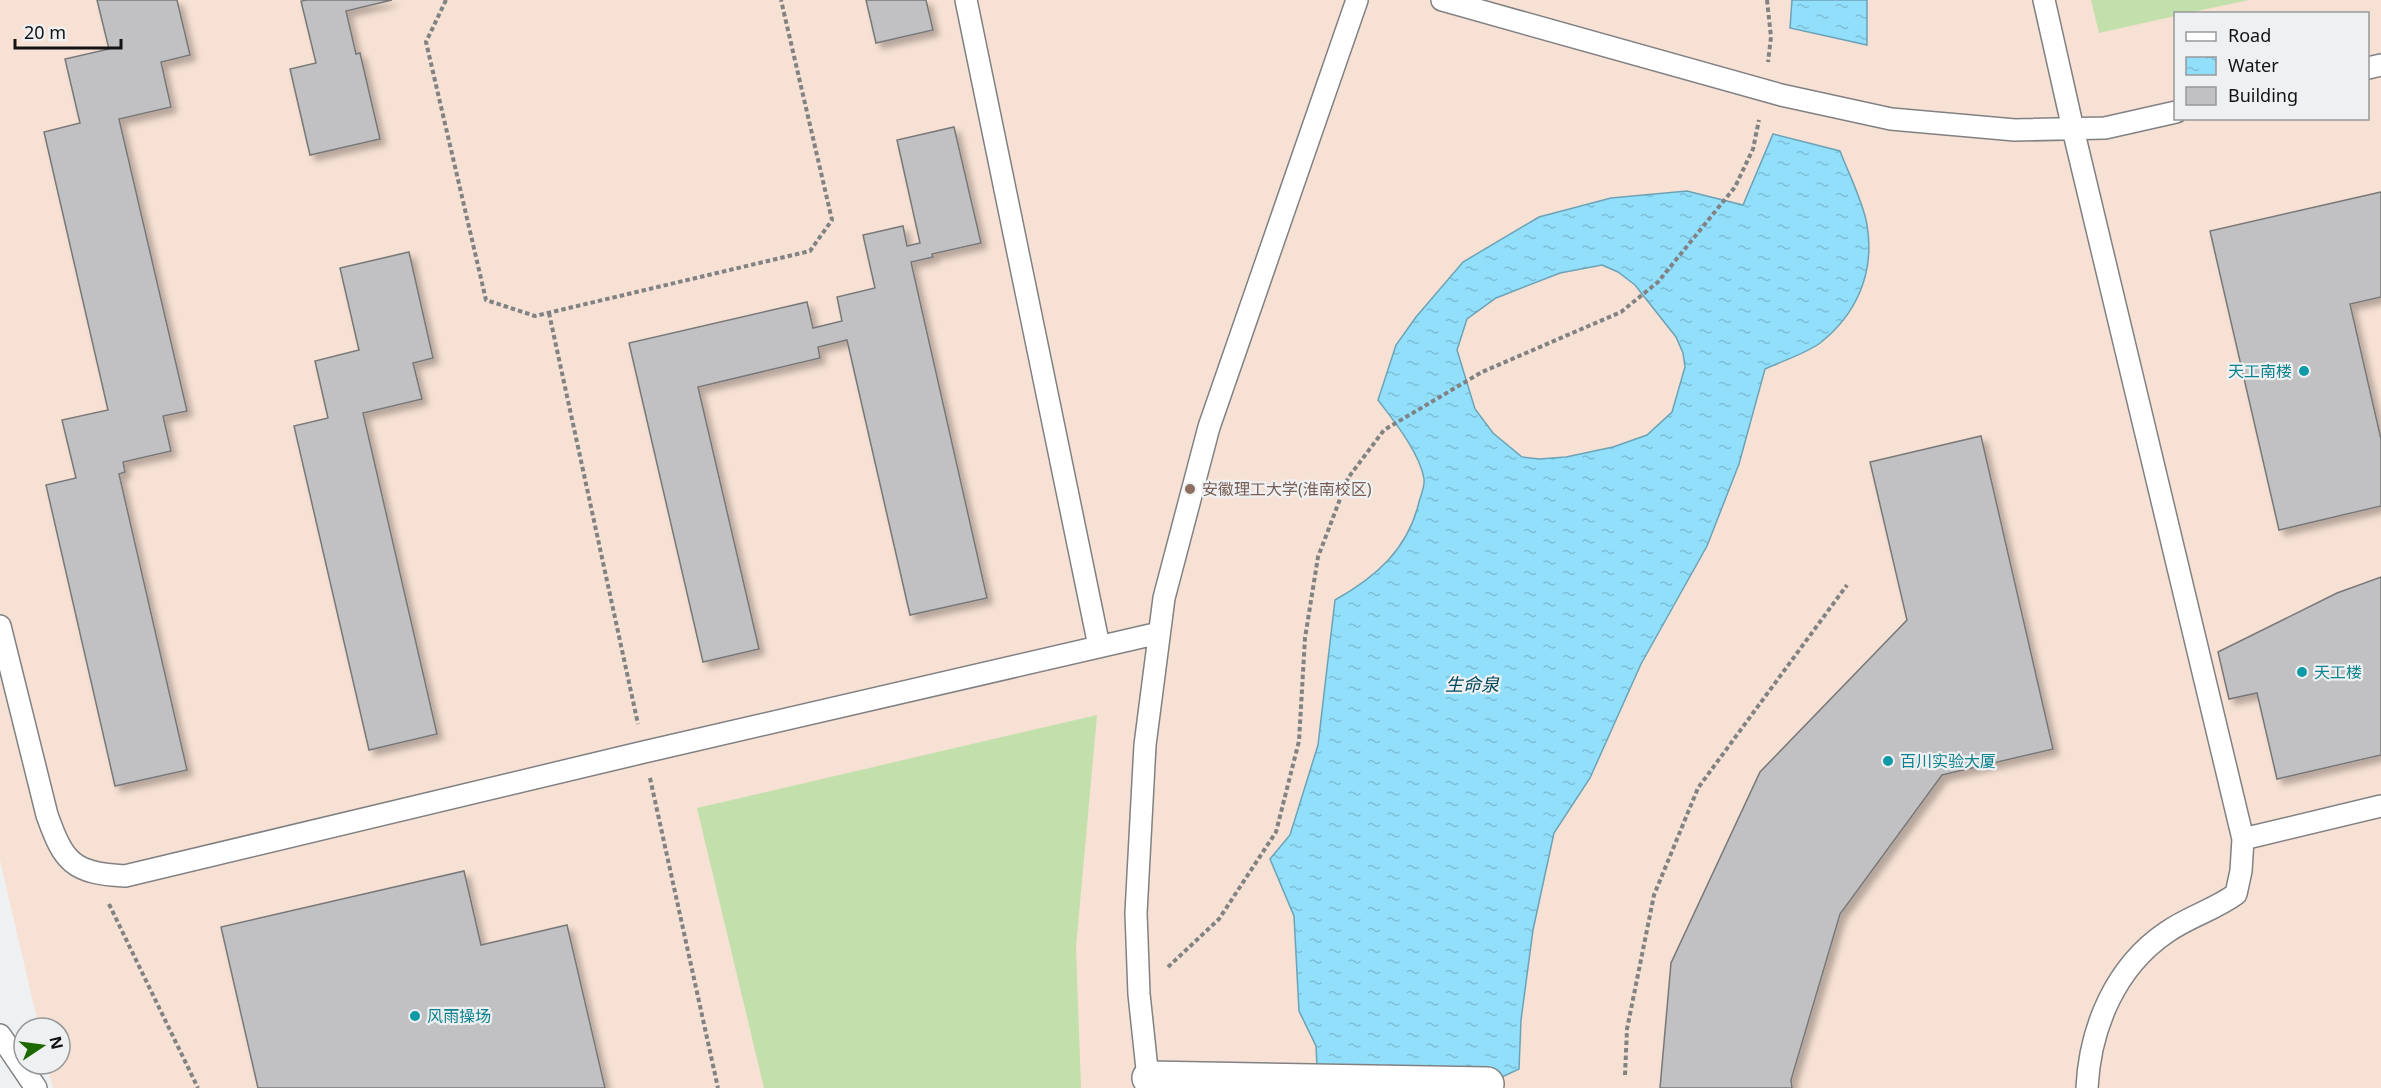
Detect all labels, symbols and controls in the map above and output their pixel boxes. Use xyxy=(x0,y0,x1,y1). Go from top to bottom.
scale bar xyxy=(15,12,122,50)
legend xyxy=(2174,12,2369,120)
text: 20 m xyxy=(24,20,66,44)
text: Road xyxy=(2228,23,2271,47)
text: Water xyxy=(2228,53,2279,77)
text: Building xyxy=(2228,83,2298,107)
place label: 天工南楼 xyxy=(2228,360,2292,382)
marker: 天工南楼 xyxy=(2297,364,2311,378)
place label: 安徽理工大学(淮南校区) xyxy=(1202,478,1372,500)
marker: 安徽理工大学(淮南校区) xyxy=(1183,482,1197,496)
place label: 天工楼 xyxy=(2314,661,2362,683)
marker: 天工楼 xyxy=(2295,665,2309,679)
water label: 生命泉 xyxy=(1445,672,1500,696)
place label: 百川实验大厦 xyxy=(1900,750,1996,772)
marker: 百川实验大厦 xyxy=(1881,754,1895,768)
place label: 风雨操场 xyxy=(427,1005,491,1027)
marker: 风雨操场 xyxy=(408,1009,422,1023)
north arrow xyxy=(12,1016,72,1076)
text: N xyxy=(44,1034,69,1051)

